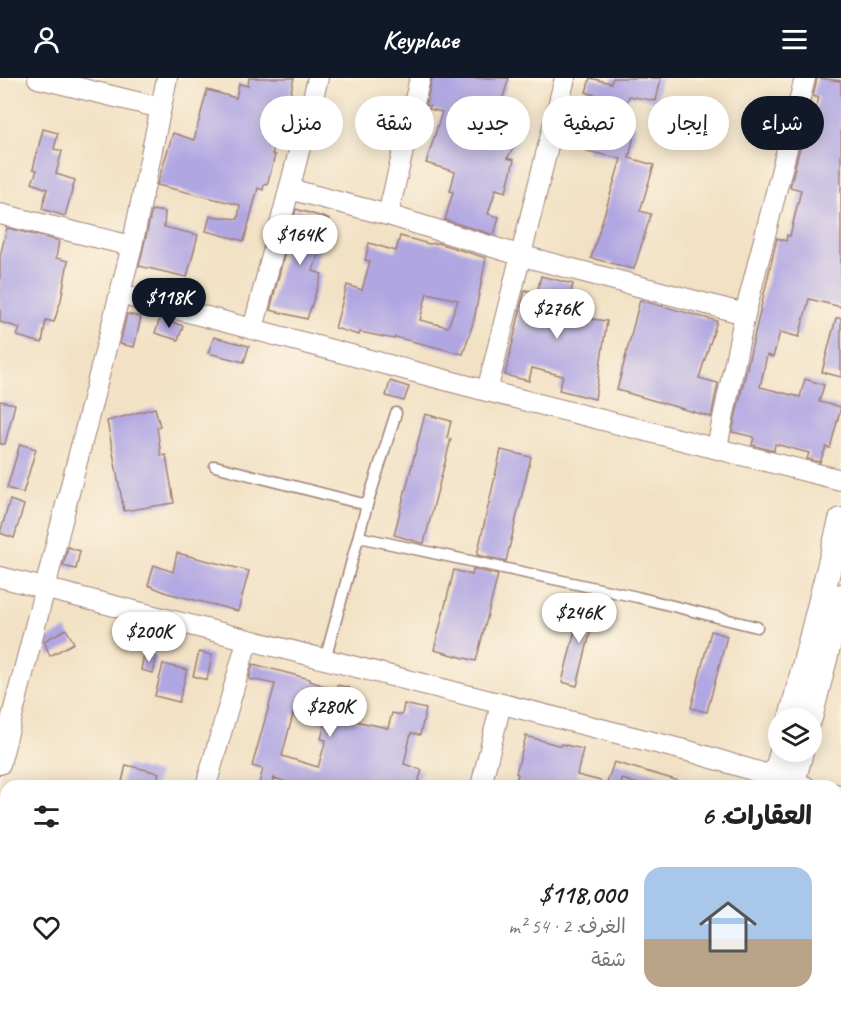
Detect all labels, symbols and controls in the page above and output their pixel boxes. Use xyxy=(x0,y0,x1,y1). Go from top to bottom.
text: Keyplace xyxy=(383,22,458,56)
icon: person xyxy=(30,23,63,56)
icon: menu xyxy=(778,23,811,56)
chip: منزل xyxy=(260,96,343,150)
chip: شقة xyxy=(355,96,434,150)
chip: جديد xyxy=(446,96,530,150)
chip: تصفية xyxy=(542,96,636,150)
chip: إيجار xyxy=(648,96,729,150)
chip: شراء xyxy=(741,96,824,150)
pin: $164K xyxy=(258,215,342,266)
text: $164K xyxy=(277,222,323,247)
pin: $118K xyxy=(127,278,211,329)
text: $118K xyxy=(146,285,192,310)
pin: $276K xyxy=(515,289,599,340)
text: $276K xyxy=(534,296,580,321)
pin: $246K xyxy=(537,593,621,644)
text: $246K xyxy=(556,600,602,625)
pin: $200K xyxy=(107,612,191,663)
text: $200K xyxy=(126,619,172,644)
pin: $280K xyxy=(288,687,372,738)
text: $280K xyxy=(307,694,353,719)
map controls xyxy=(768,708,822,762)
button: layers xyxy=(768,708,822,762)
text: العقارات: 6 xyxy=(701,799,812,832)
icon: filters xyxy=(30,800,63,833)
text: $118,000 xyxy=(539,878,626,911)
icon: home xyxy=(692,891,764,963)
icon: heart xyxy=(30,911,63,944)
text: الغرف: 2 · 54 m² xyxy=(508,914,626,939)
text: شقة xyxy=(591,947,626,972)

